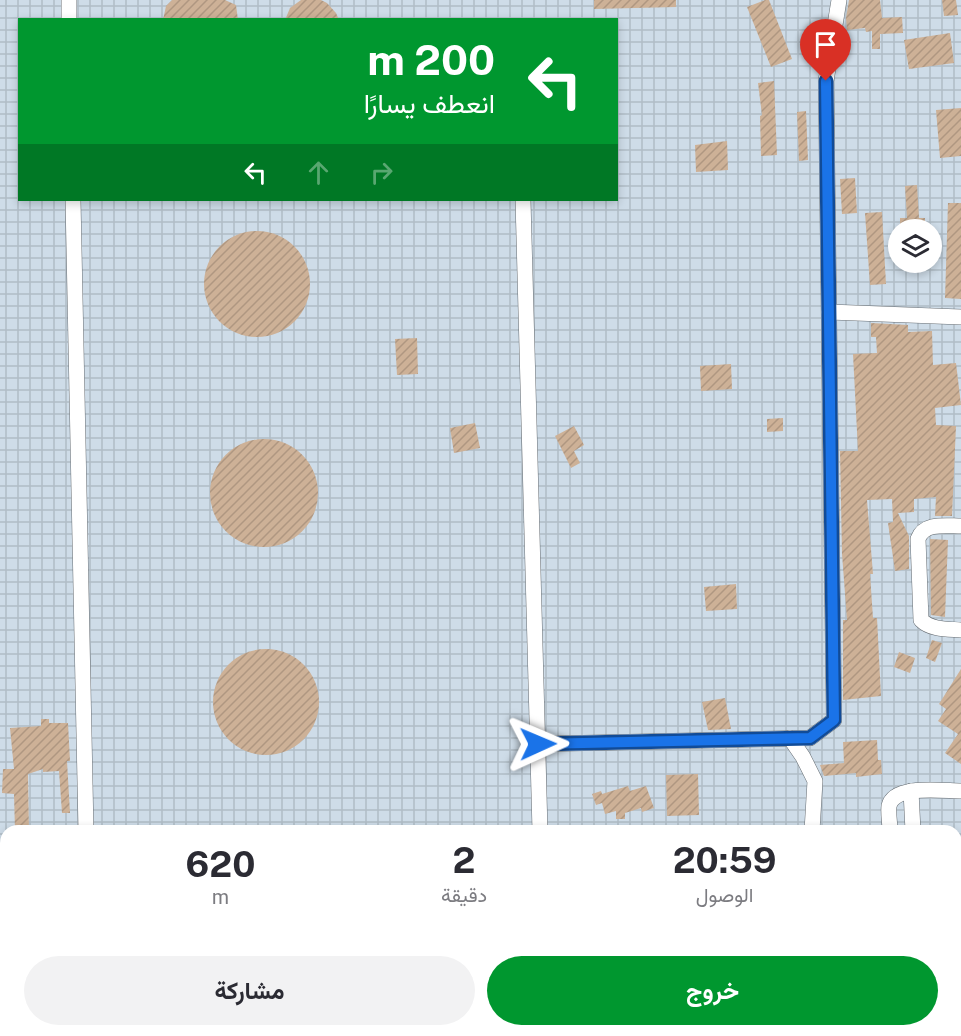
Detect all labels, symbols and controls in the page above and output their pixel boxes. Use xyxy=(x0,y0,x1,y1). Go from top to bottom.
pin xyxy=(800,19,851,81)
icon: arrive xyxy=(809,28,842,61)
text: 200 m xyxy=(367,35,495,84)
icon: left xyxy=(516,42,594,120)
text: انعطف يسارًا xyxy=(364,87,495,119)
icon: left xyxy=(239,156,272,189)
icon: ahead xyxy=(302,156,335,189)
icon: right xyxy=(365,156,398,189)
map controls xyxy=(888,219,942,273)
button: layers xyxy=(888,219,942,273)
position arrow xyxy=(506,712,570,776)
text: 2 xyxy=(453,839,475,881)
text: 20:59 xyxy=(673,839,776,881)
text: 620 xyxy=(186,843,255,885)
text: دقيقة xyxy=(441,883,487,907)
text: الوصول xyxy=(696,883,753,907)
text: m xyxy=(212,885,229,909)
button: مشاركة xyxy=(24,956,475,1025)
button: خروج xyxy=(487,956,938,1025)

